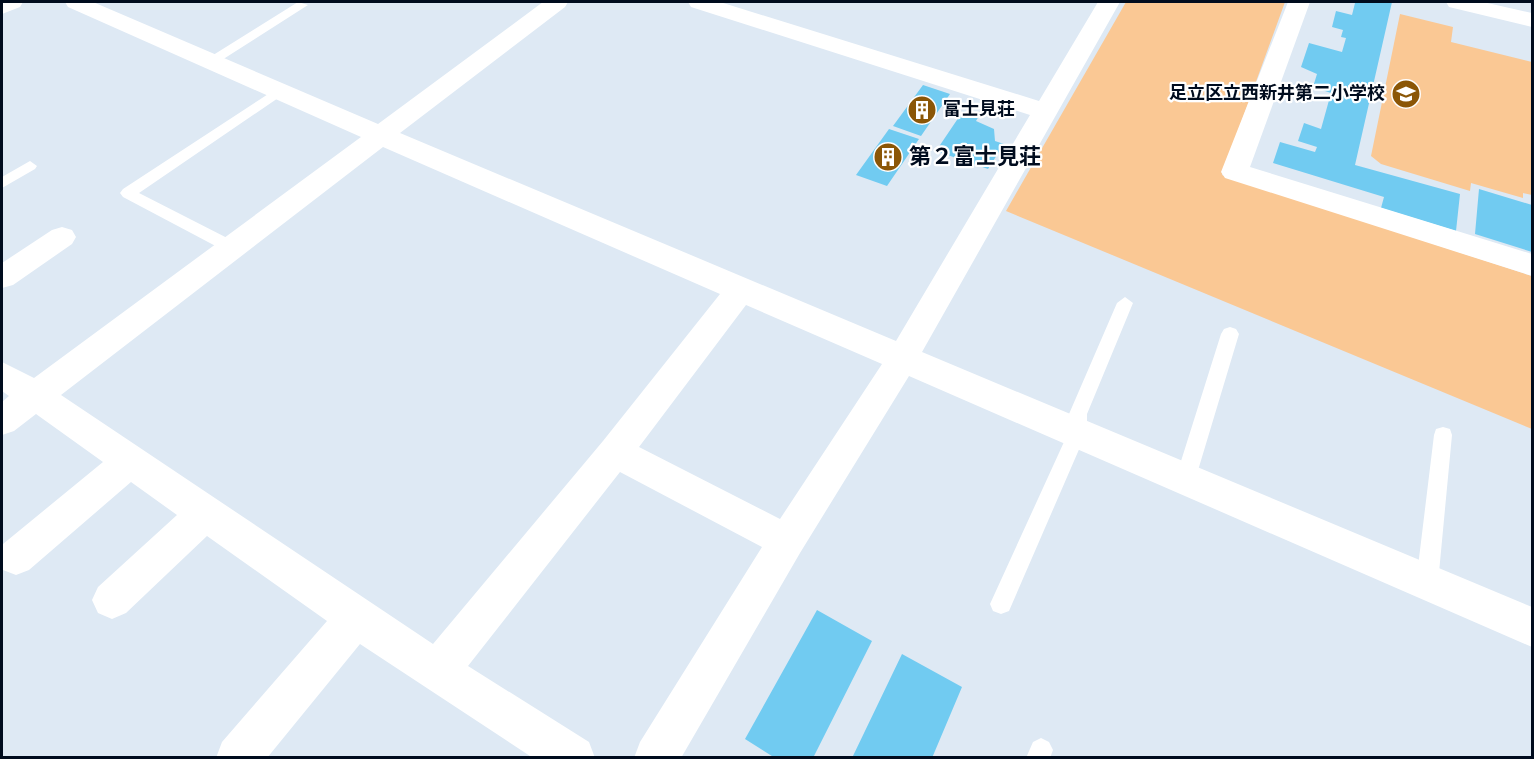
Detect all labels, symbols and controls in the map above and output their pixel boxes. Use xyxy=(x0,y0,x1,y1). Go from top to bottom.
school or university icon: 足立区立西新井第二小学校 xyxy=(1390,78,1422,110)
place label: 足立区立西新井第二小学校 xyxy=(1169,83,1385,103)
building icon: 富士見荘 xyxy=(906,94,938,126)
place label: 富士見荘 xyxy=(943,100,1015,119)
building icon: 第２富士見荘 xyxy=(872,141,904,173)
place label: 第２富士見荘 xyxy=(909,145,1041,168)

